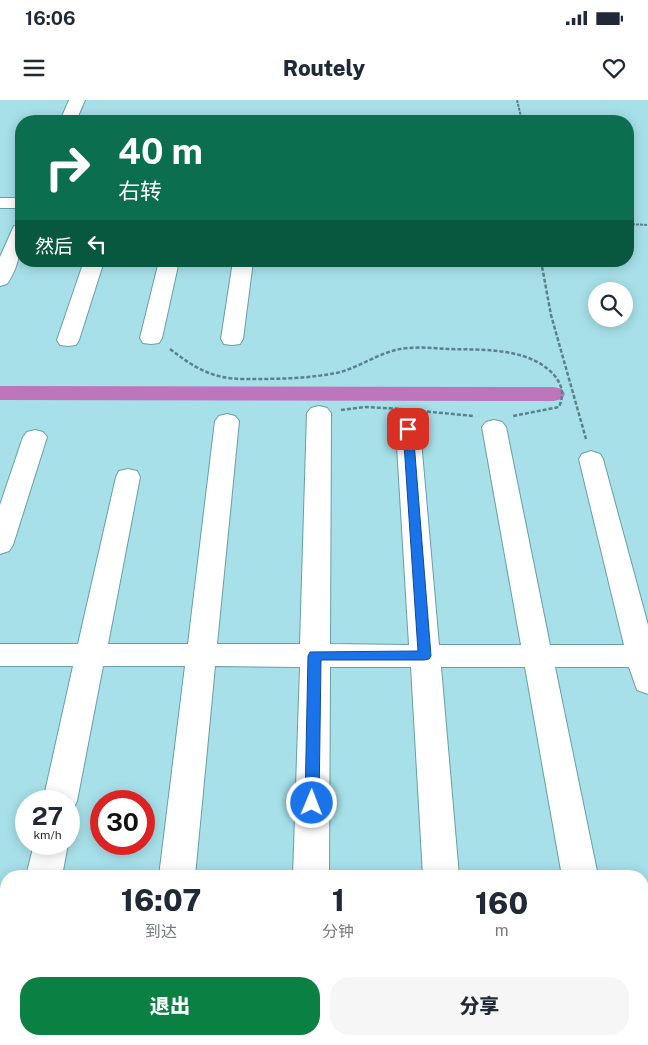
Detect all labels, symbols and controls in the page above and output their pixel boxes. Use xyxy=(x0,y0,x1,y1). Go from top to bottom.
text: 16:06 xyxy=(25,7,76,29)
icon: menu xyxy=(20,54,48,82)
icon: heart xyxy=(600,54,628,82)
text: Routely xyxy=(283,55,365,81)
text: 40 m xyxy=(118,131,203,172)
icon: right xyxy=(35,135,100,200)
text: 右转 xyxy=(118,178,162,204)
icon: left xyxy=(83,230,111,258)
text: 然后 xyxy=(35,235,73,257)
map controls xyxy=(588,282,633,327)
button: search xyxy=(588,282,633,327)
pin xyxy=(387,408,429,450)
icon: arrive xyxy=(394,415,422,443)
position arrow xyxy=(285,776,337,828)
speed limit sign: 30 xyxy=(90,790,155,855)
text: 27 xyxy=(32,801,63,831)
text: km/h xyxy=(33,828,62,842)
text: 16:07 xyxy=(121,882,201,918)
text: 1 xyxy=(332,882,345,918)
text: 160 xyxy=(475,885,528,921)
text: m xyxy=(495,921,509,940)
text: 到达 xyxy=(145,922,177,941)
text: 分钟 xyxy=(322,922,354,941)
button: 退出 xyxy=(20,977,320,1035)
button: 分享 xyxy=(330,977,629,1035)

